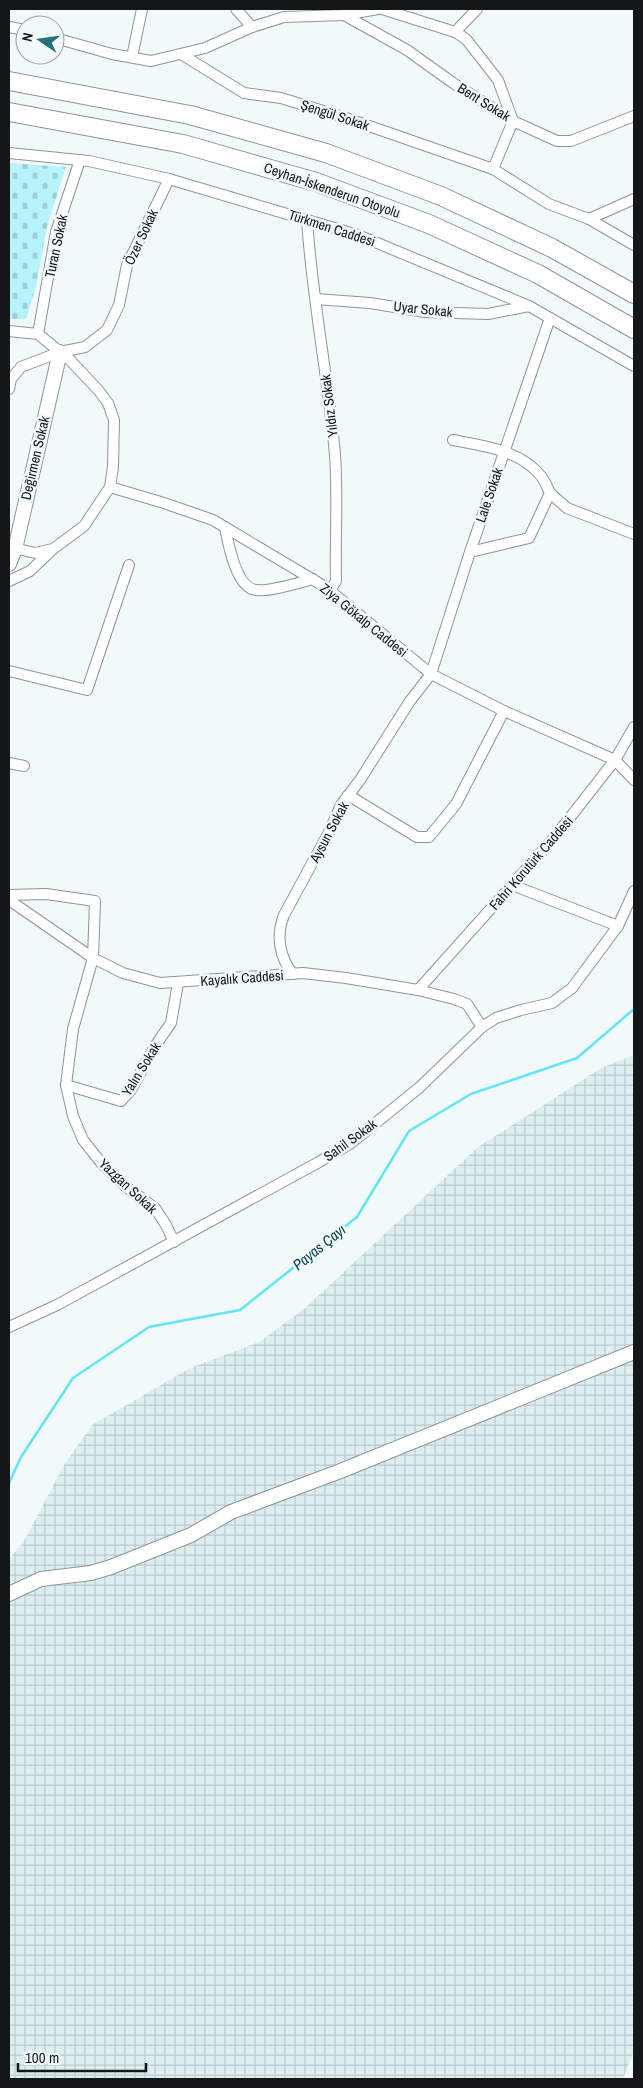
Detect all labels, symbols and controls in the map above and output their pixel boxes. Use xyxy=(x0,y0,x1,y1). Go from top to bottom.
north arrow xyxy=(15,15,65,65)
text: N xyxy=(18,31,37,43)
street label: Bent Sokak xyxy=(454,79,514,125)
street label: Şengül Sokak xyxy=(299,95,372,135)
street label: Ceyhan-İskenderun Otoyolu xyxy=(261,158,403,222)
street label: Türkmen Caddesi xyxy=(286,205,378,251)
street label: Özer Sokak xyxy=(120,206,162,268)
street label: Turan Sokak xyxy=(41,213,72,279)
street label: Uyar Sokak xyxy=(393,297,454,321)
street label: Yıldız Sokak xyxy=(316,373,342,439)
street label: Değirmen Sokak xyxy=(17,414,53,502)
street label: Lale Sokak xyxy=(471,465,507,525)
street label: Ziya Gökalp Caddesi xyxy=(316,579,412,661)
street label: Aysun Sokak xyxy=(305,798,353,867)
street label: Fahri Korutürk Caddesi xyxy=(485,812,577,914)
street label: Kayalık Caddesi xyxy=(200,966,284,990)
street label: Yalın Sokak xyxy=(117,1038,165,1099)
street label: Sahil Sokak xyxy=(320,1115,380,1165)
street label: Yazgan Sokak xyxy=(95,1154,161,1218)
water label: Payas Çayı xyxy=(288,1219,350,1275)
scale bar xyxy=(18,2040,145,2072)
text: 100 m xyxy=(25,2047,59,2068)

